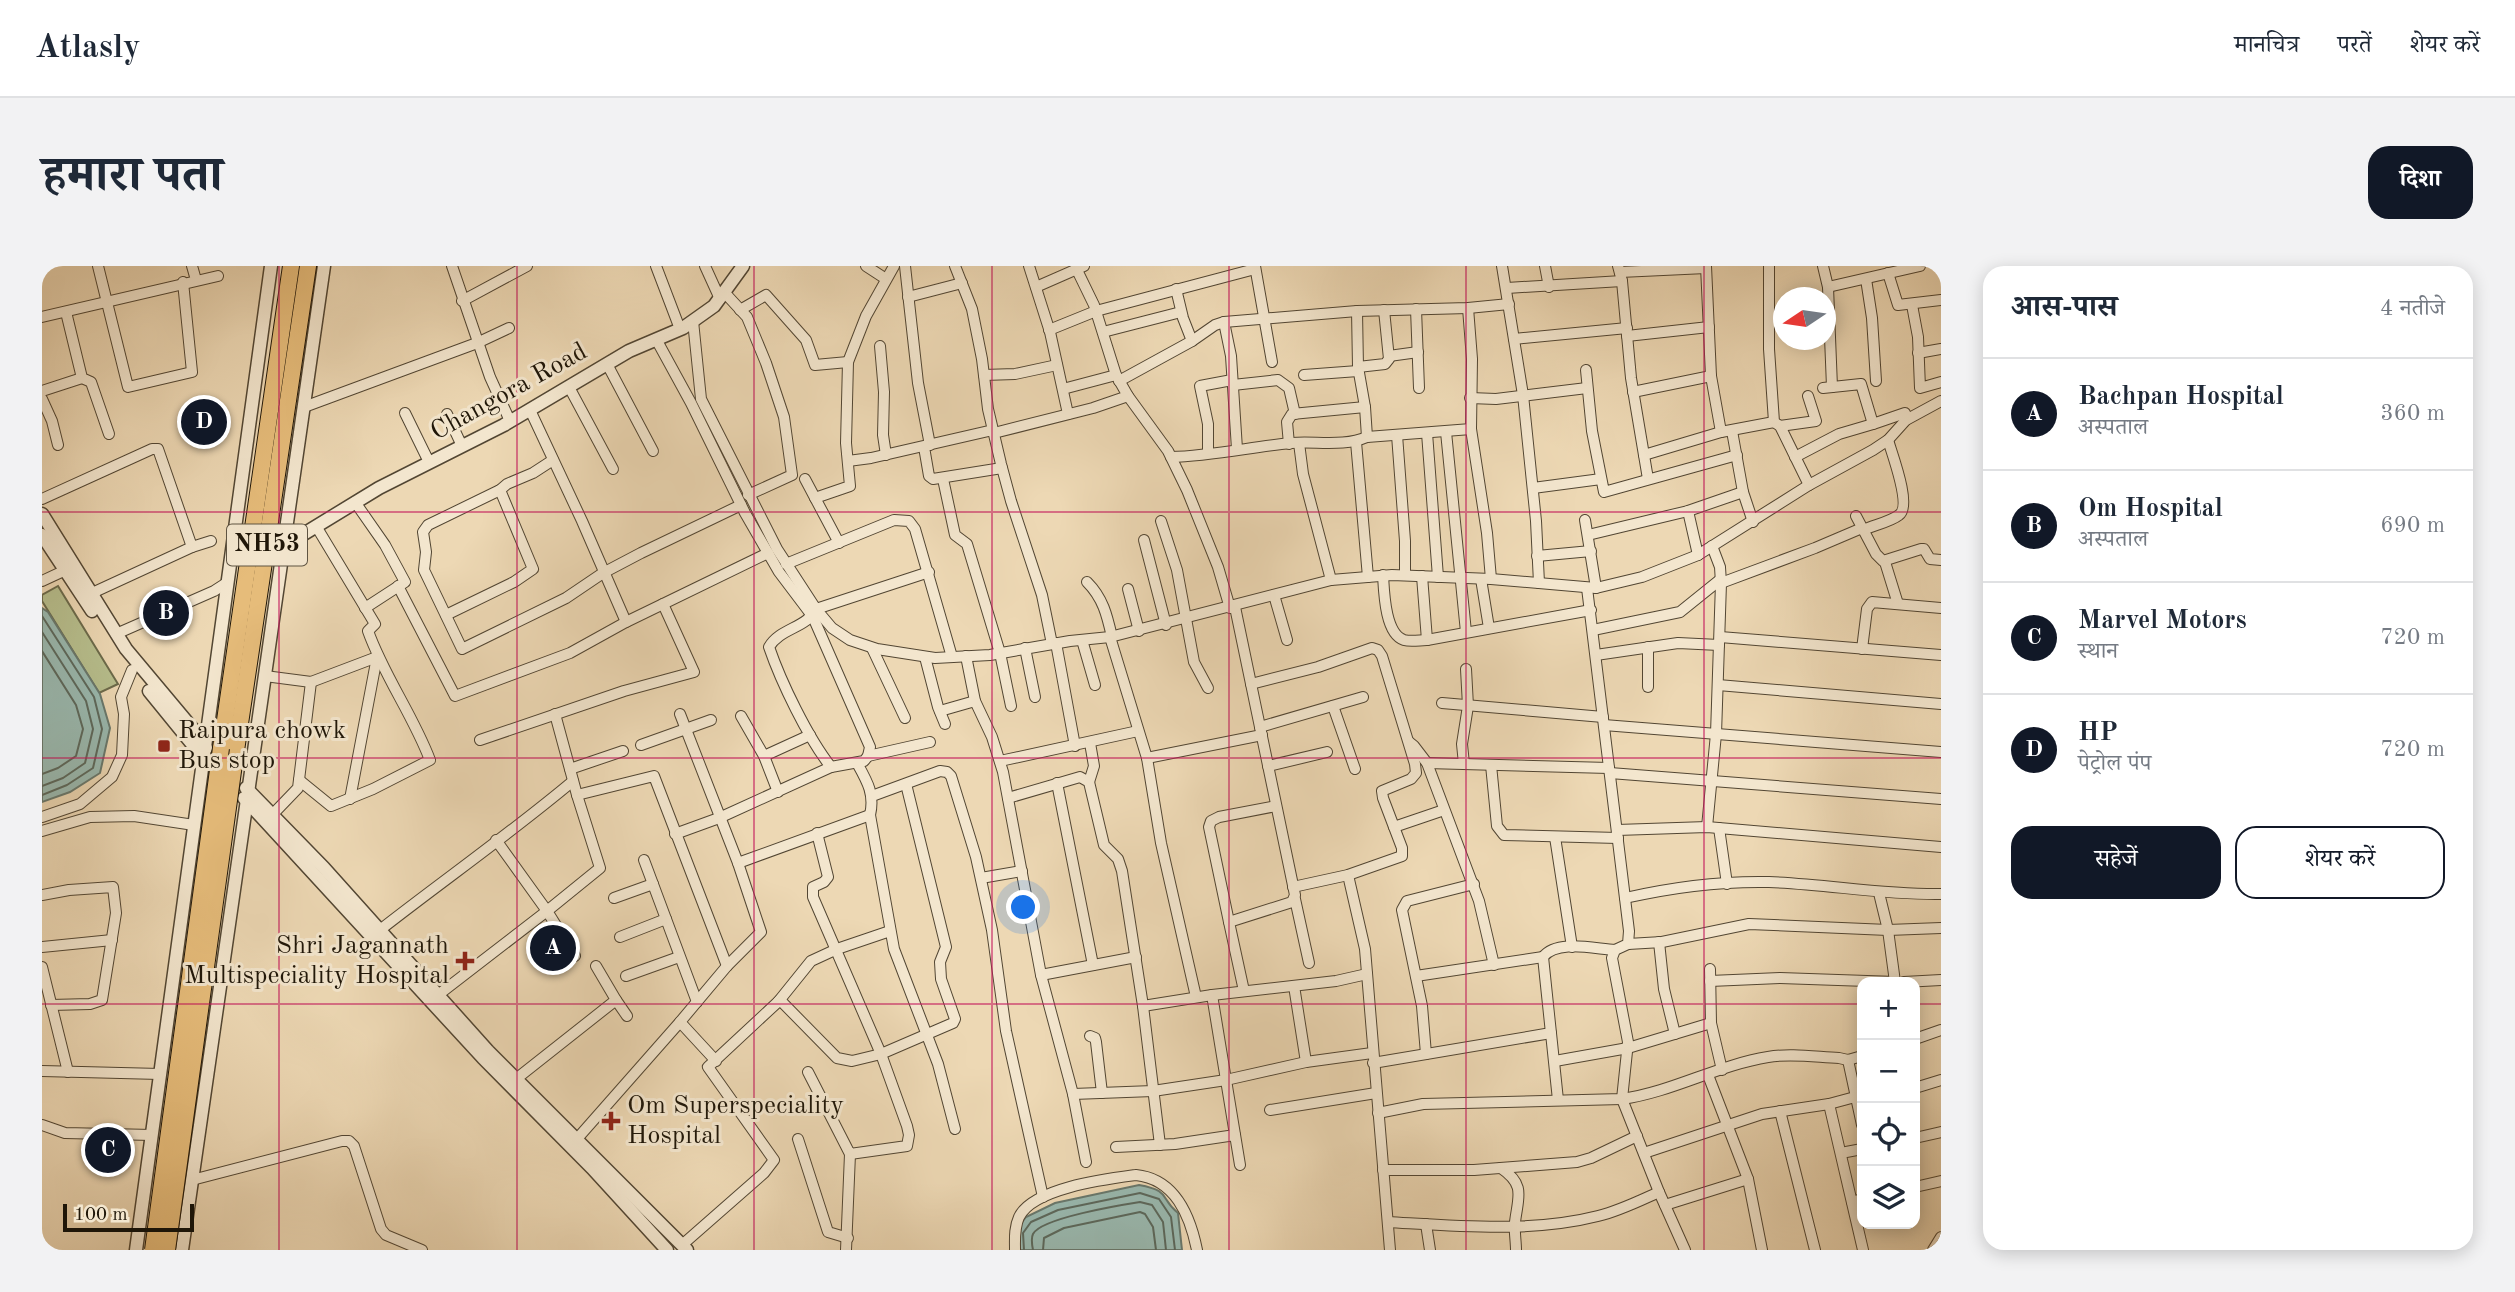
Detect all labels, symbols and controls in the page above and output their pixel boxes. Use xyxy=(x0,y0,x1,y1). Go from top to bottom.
text: Atlasly xyxy=(35,32,140,65)
text: मानचित्र xyxy=(2234,34,2299,58)
text: परतें xyxy=(2337,34,2372,58)
text: शेयर करें xyxy=(2410,34,2480,58)
button: दिशा xyxy=(2368,146,2473,219)
text: हमारा पता xyxy=(42,153,222,202)
north arrow xyxy=(1773,287,1836,350)
text: आस-पास xyxy=(2011,293,2118,323)
text: 4 नतीजे xyxy=(2380,297,2445,320)
street label: Changora Road xyxy=(427,338,591,446)
text: Bachpan Hospital xyxy=(2078,384,2284,410)
pin: D xyxy=(181,396,227,448)
text: A xyxy=(2025,402,2043,425)
text: 360 m xyxy=(2380,402,2445,425)
text: अस्पताल xyxy=(2078,416,2148,439)
text: Om Hospital xyxy=(2078,496,2223,522)
text: B xyxy=(2026,514,2042,537)
text: 690 m xyxy=(2380,514,2445,537)
road number: NH53 xyxy=(227,524,307,566)
text: अस्पताल xyxy=(2078,528,2148,551)
pin: B xyxy=(143,587,189,639)
text: Marvel Motors xyxy=(2078,608,2247,634)
text: C xyxy=(2026,626,2042,649)
text: 720 m xyxy=(2380,626,2445,649)
text: स्थान xyxy=(2078,640,2118,663)
place label: Raipura chowk Bus stop xyxy=(178,718,346,774)
text: HP xyxy=(2078,720,2118,746)
marker: Raipura chowk Bus stop xyxy=(156,738,172,754)
text: D xyxy=(2025,738,2043,761)
text: 720 m xyxy=(2380,738,2445,761)
text: पेट्रोल पंप xyxy=(2078,752,2151,775)
button: सहेजें xyxy=(2011,826,2221,899)
button: शेयर करें xyxy=(2235,826,2445,899)
your location xyxy=(1006,890,1040,924)
pin: A xyxy=(530,922,576,974)
place label: Shri Jagannath Multispeciality Hospital xyxy=(184,933,449,989)
marker: Shri Jagannath Multispeciality Hospital xyxy=(455,951,475,971)
map controls xyxy=(1857,977,1920,1229)
button: + xyxy=(1857,977,1920,1040)
button: − xyxy=(1857,1040,1920,1103)
place label: Om Superspeciality Hospital xyxy=(627,1093,844,1149)
button: locate xyxy=(1857,1103,1920,1166)
marker: Om Superspeciality Hospital xyxy=(601,1111,621,1131)
pin: C xyxy=(85,1124,131,1176)
button: layers xyxy=(1857,1166,1920,1229)
scale bar xyxy=(63,1201,194,1233)
text: 100 m xyxy=(74,1206,127,1225)

